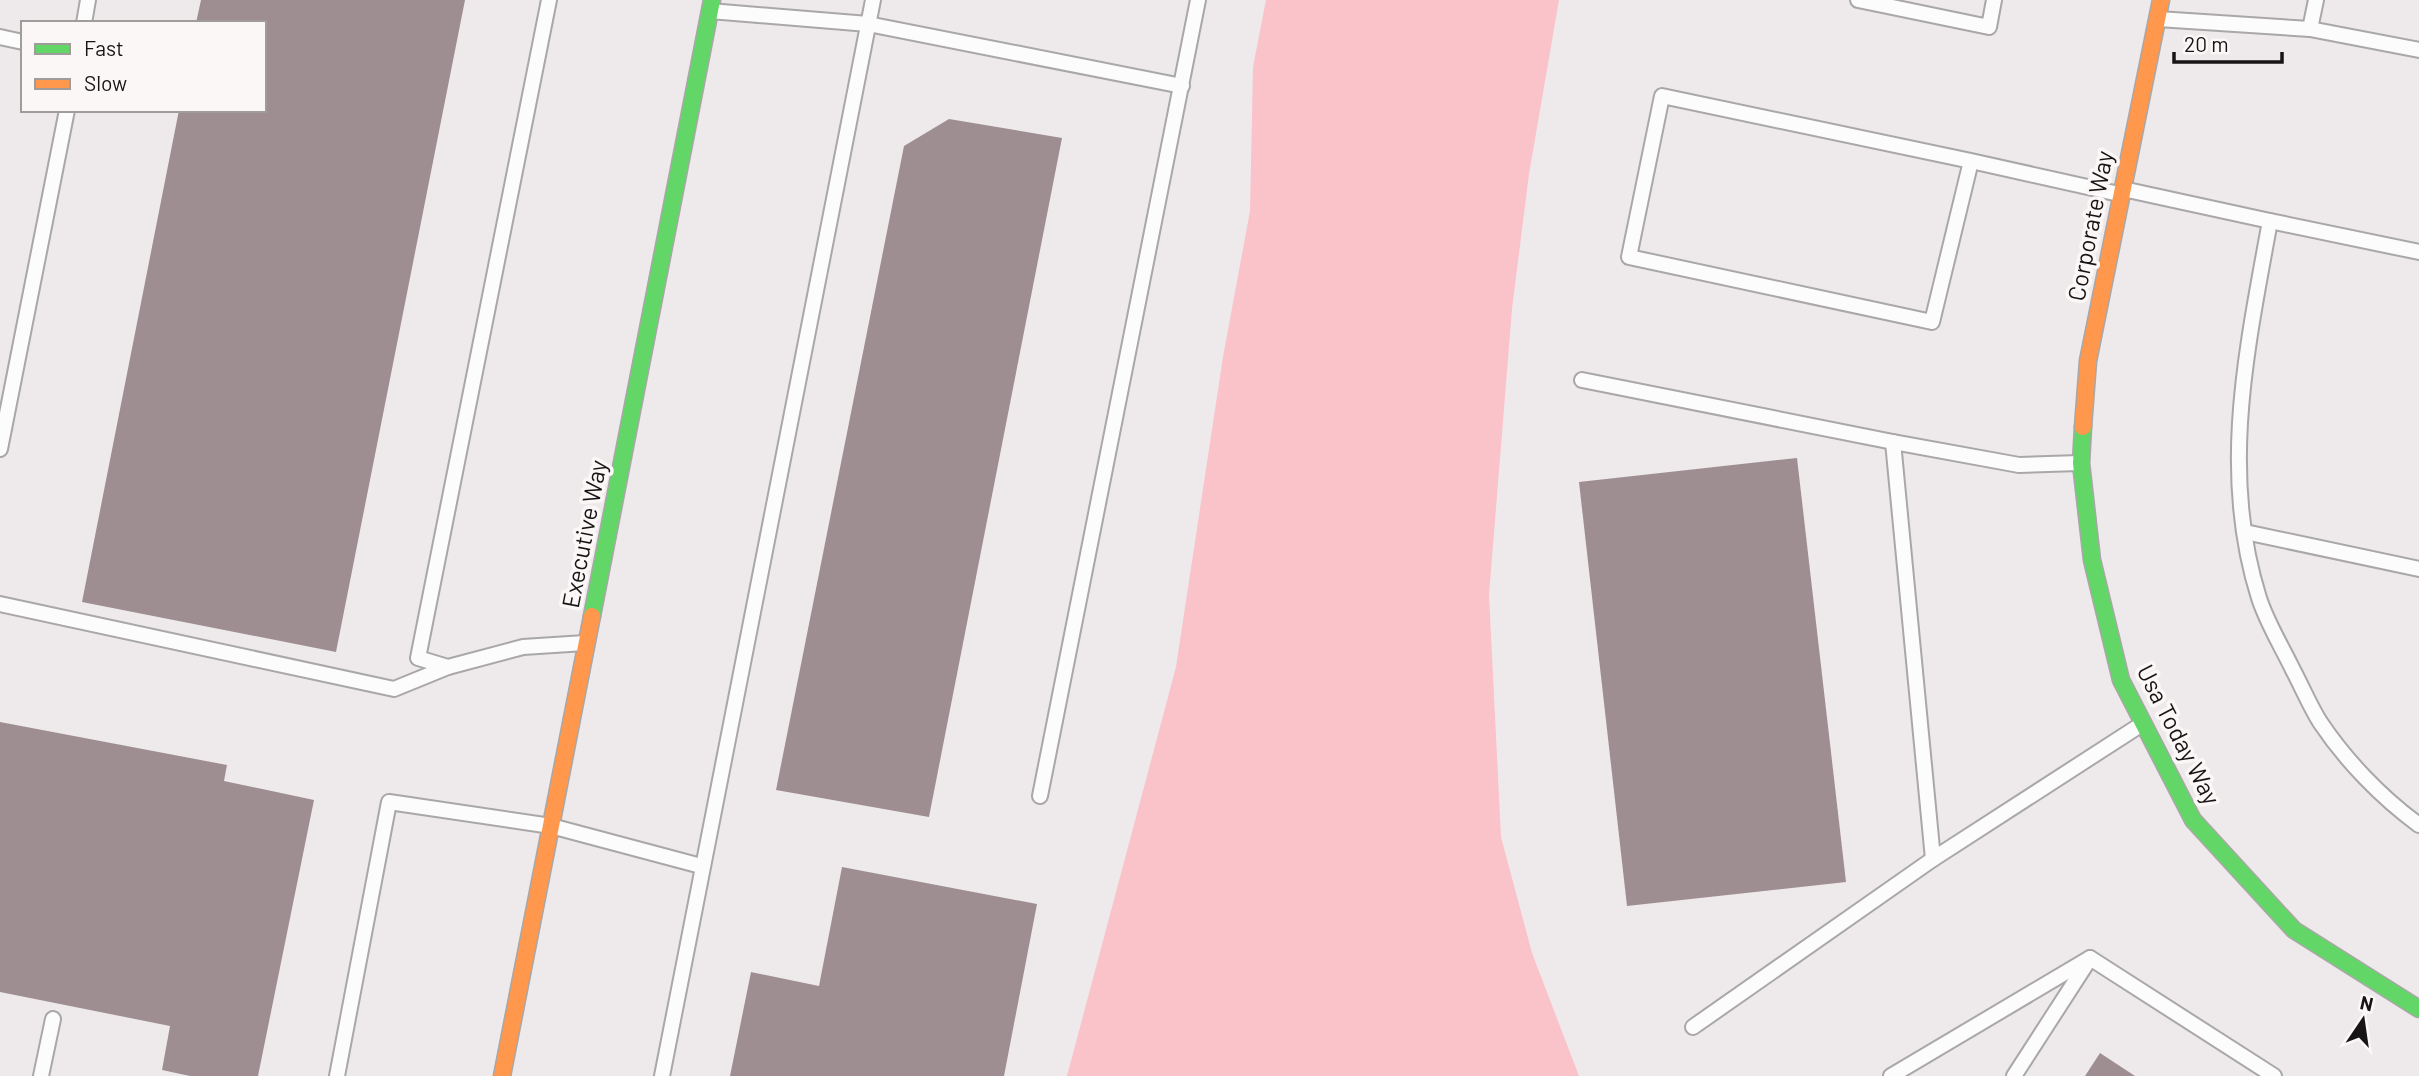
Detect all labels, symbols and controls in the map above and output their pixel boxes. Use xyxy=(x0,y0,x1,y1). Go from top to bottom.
legend xyxy=(21,21,266,112)
scale bar xyxy=(2174,21,2282,65)
text: 20 m xyxy=(2184,31,2229,56)
text: Fast xyxy=(84,35,124,60)
text: Slow xyxy=(84,70,127,95)
street label: Corporate Way xyxy=(2061,148,2118,303)
street label: Executive Way xyxy=(555,457,612,610)
street label: Usa Today Way xyxy=(2132,659,2227,809)
north arrow xyxy=(2328,985,2398,1055)
text: N xyxy=(2358,990,2376,1016)

